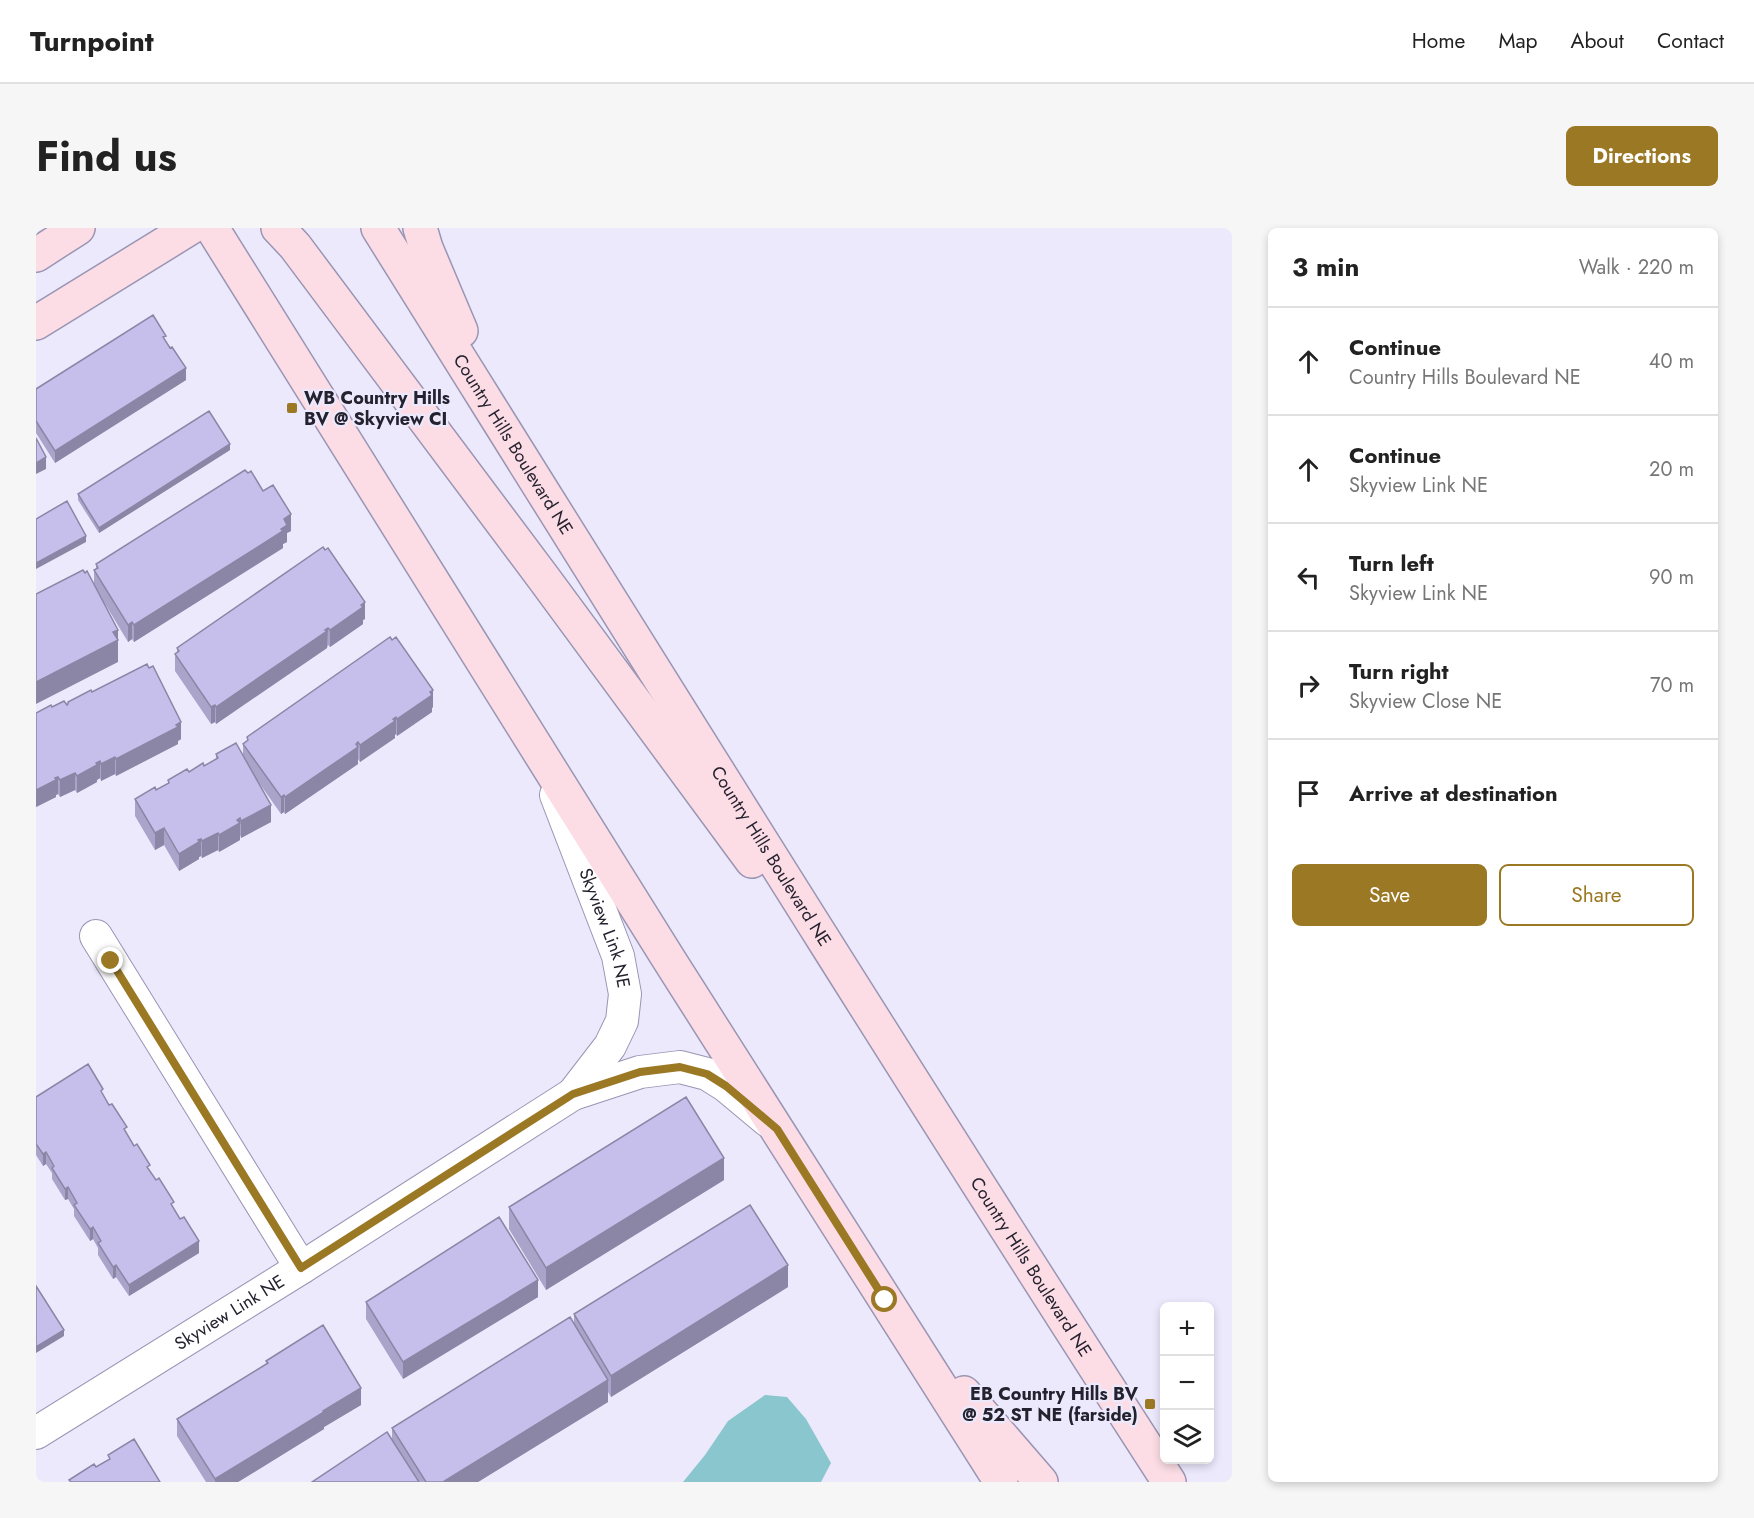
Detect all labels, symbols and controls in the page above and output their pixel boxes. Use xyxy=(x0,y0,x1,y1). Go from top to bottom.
text: Turnpoint xyxy=(30,21,154,62)
text: Home xyxy=(1412,26,1465,56)
text: Map xyxy=(1498,26,1538,56)
text: About xyxy=(1571,26,1624,56)
text: Contact xyxy=(1657,26,1724,56)
text: Find us xyxy=(36,126,177,187)
button: Directions xyxy=(1566,126,1718,186)
text: 3 min xyxy=(1292,248,1359,286)
text: Walk · 220 m xyxy=(1579,253,1694,282)
text: Continue xyxy=(1349,331,1441,363)
icon: ahead xyxy=(1292,345,1325,378)
text: 40 m xyxy=(1649,347,1694,376)
street label: Country Hills Boulevard NE xyxy=(447,349,579,540)
text: Country Hills Boulevard NE xyxy=(1349,363,1581,392)
place label: WB Country Hills BV @ Skyview CI xyxy=(304,385,450,432)
marker: WB Country Hills BV @ Skyview CI xyxy=(285,401,299,415)
text: Continue xyxy=(1349,439,1441,471)
icon: ahead xyxy=(1292,453,1325,486)
text: 20 m xyxy=(1649,455,1694,484)
text: Skyview Link NE xyxy=(1349,471,1488,500)
text: Turn left xyxy=(1349,547,1434,579)
icon: left xyxy=(1292,561,1325,594)
text: 90 m xyxy=(1649,563,1694,592)
text: Skyview Link NE xyxy=(1349,579,1488,608)
text: Turn right xyxy=(1349,655,1449,687)
icon: right xyxy=(1292,669,1325,702)
text: 70 m xyxy=(1650,671,1694,700)
text: Skyview Close NE xyxy=(1349,687,1502,716)
street label: Country Hills Boulevard NE xyxy=(705,761,838,951)
icon: arrive xyxy=(1292,777,1325,810)
text: Arrive at destination xyxy=(1349,777,1558,809)
street label: Skyview Link NE xyxy=(572,864,637,990)
button: Save xyxy=(1292,864,1487,926)
button: Share xyxy=(1499,864,1694,926)
route end xyxy=(97,947,123,973)
street label: Country Hills Boulevard NE xyxy=(964,1172,1098,1362)
street label: Skyview Link NE xyxy=(170,1268,290,1357)
route start xyxy=(871,1286,897,1312)
map controls xyxy=(1160,1302,1214,1464)
button: + xyxy=(1160,1302,1214,1356)
button: − xyxy=(1160,1356,1214,1410)
place label: EB Country Hills BV @ 52 ST NE (farside) xyxy=(962,1381,1139,1428)
marker: EB Country Hills BV @ 52 ST NE (farside) xyxy=(1143,1397,1157,1411)
button: layers xyxy=(1160,1410,1214,1464)

